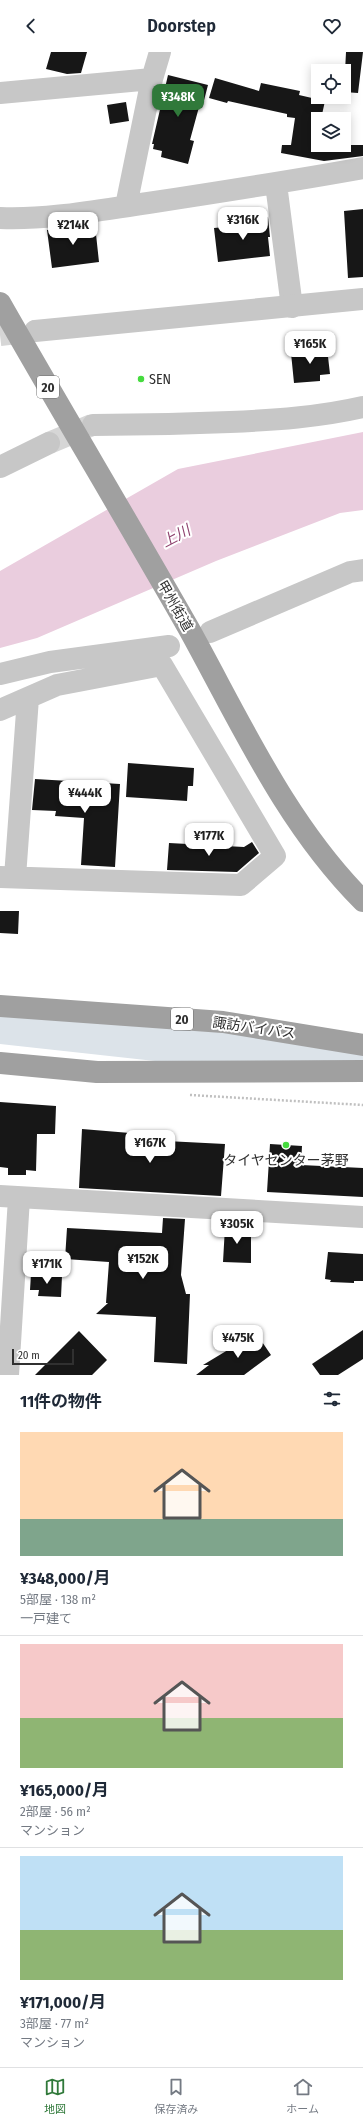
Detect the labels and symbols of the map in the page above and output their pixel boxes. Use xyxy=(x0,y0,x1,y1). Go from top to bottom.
pin: ¥348K xyxy=(150,84,206,118)
pin: ¥316K xyxy=(215,207,271,241)
pin: ¥214K xyxy=(45,212,101,246)
pin: ¥165K xyxy=(282,331,338,365)
place label: SEN xyxy=(149,371,171,388)
marker: SEN xyxy=(136,374,146,384)
road number: 20 xyxy=(37,376,59,398)
water label: 上川 xyxy=(159,520,195,551)
street label: 甲州街道 xyxy=(154,578,196,634)
pin: ¥444K xyxy=(57,780,113,814)
pin: ¥177K xyxy=(181,823,237,857)
road number: 20 xyxy=(171,1008,193,1030)
street label: 諏訪バイパス xyxy=(211,1014,297,1042)
pin: ¥167K xyxy=(122,1130,178,1164)
marker: タイヤセンター茅野 xyxy=(281,1140,291,1150)
place label: タイヤセンター茅野 xyxy=(223,1152,349,1169)
pin: ¥305K xyxy=(209,1211,265,1245)
pin: ¥152K xyxy=(115,1246,171,1280)
pin: ¥171K xyxy=(19,1251,75,1285)
pin: ¥475K xyxy=(210,1325,266,1359)
scale bar xyxy=(12,1347,74,1366)

